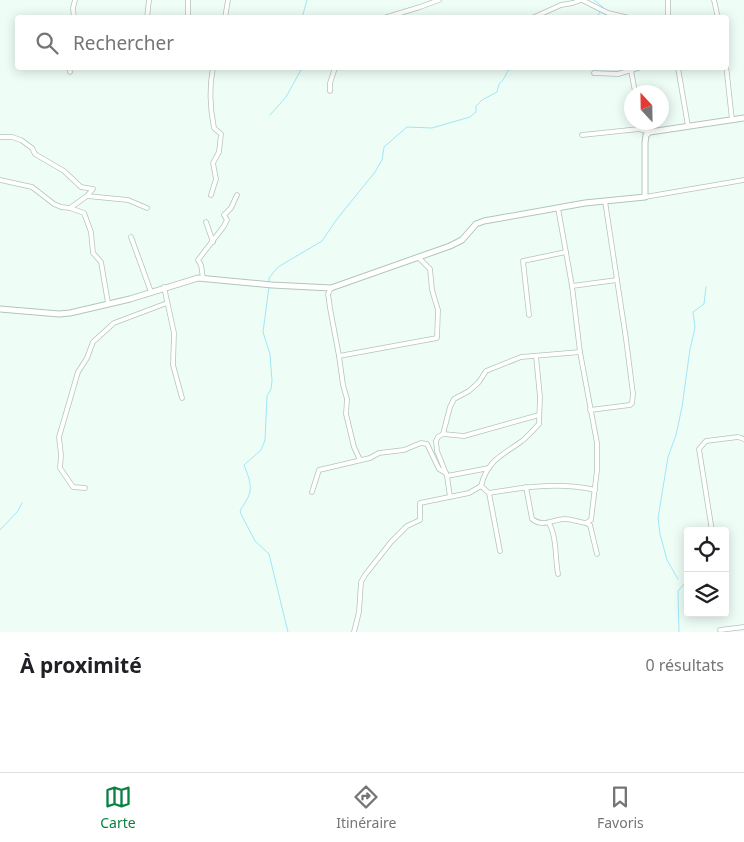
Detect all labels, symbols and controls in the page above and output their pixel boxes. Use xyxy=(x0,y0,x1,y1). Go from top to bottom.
search box xyxy=(15,15,729,70)
icon: search xyxy=(33,29,61,57)
text: Rechercher xyxy=(73,30,174,56)
north arrow xyxy=(624,85,669,130)
map controls xyxy=(684,527,729,617)
button: locate xyxy=(684,527,729,572)
button: layers xyxy=(684,572,729,617)
text: À proximité xyxy=(20,651,142,679)
text: 0 résultats xyxy=(646,654,724,676)
tab: Carte xyxy=(100,783,136,832)
tab: Itinéraire xyxy=(336,783,396,832)
tab: Favoris xyxy=(597,783,644,832)

